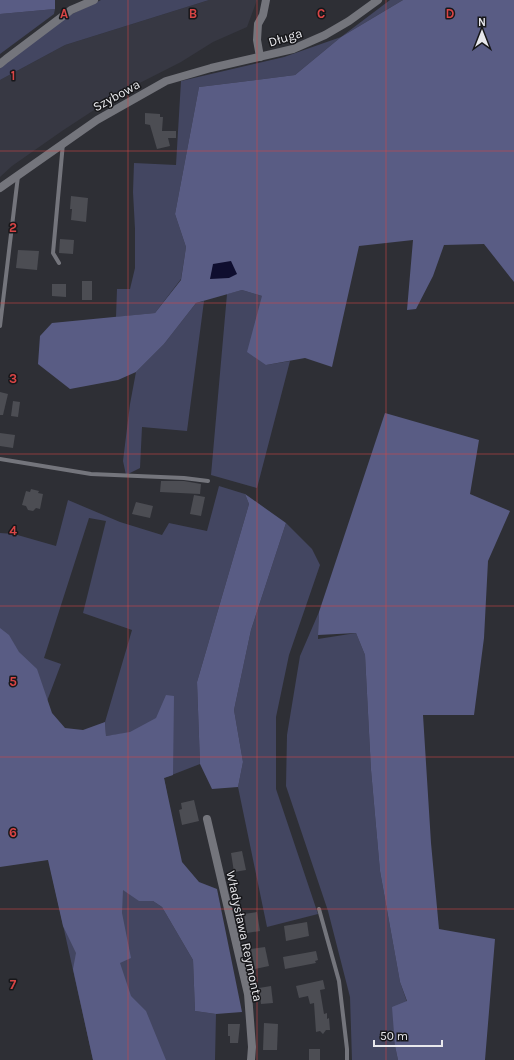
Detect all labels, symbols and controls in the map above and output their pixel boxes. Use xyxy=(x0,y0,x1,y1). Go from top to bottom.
text: A xyxy=(60,6,68,21)
text: B xyxy=(189,6,197,21)
text: C xyxy=(317,6,325,21)
text: D xyxy=(446,6,455,21)
north arrow xyxy=(462,12,502,52)
text: N xyxy=(478,16,486,29)
street label: Długa xyxy=(266,25,304,50)
text: 1 xyxy=(11,68,15,83)
street label: Szybowa xyxy=(90,76,142,114)
text: 2 xyxy=(9,220,17,235)
text: 3 xyxy=(9,371,17,386)
text: 4 xyxy=(9,523,17,538)
text: 5 xyxy=(9,674,17,689)
text: 6 xyxy=(9,825,17,840)
street label: Władysława Reymonta xyxy=(223,869,266,1003)
text: 7 xyxy=(10,977,17,992)
scale bar xyxy=(374,1022,442,1048)
text: 50 m xyxy=(380,1029,408,1043)

